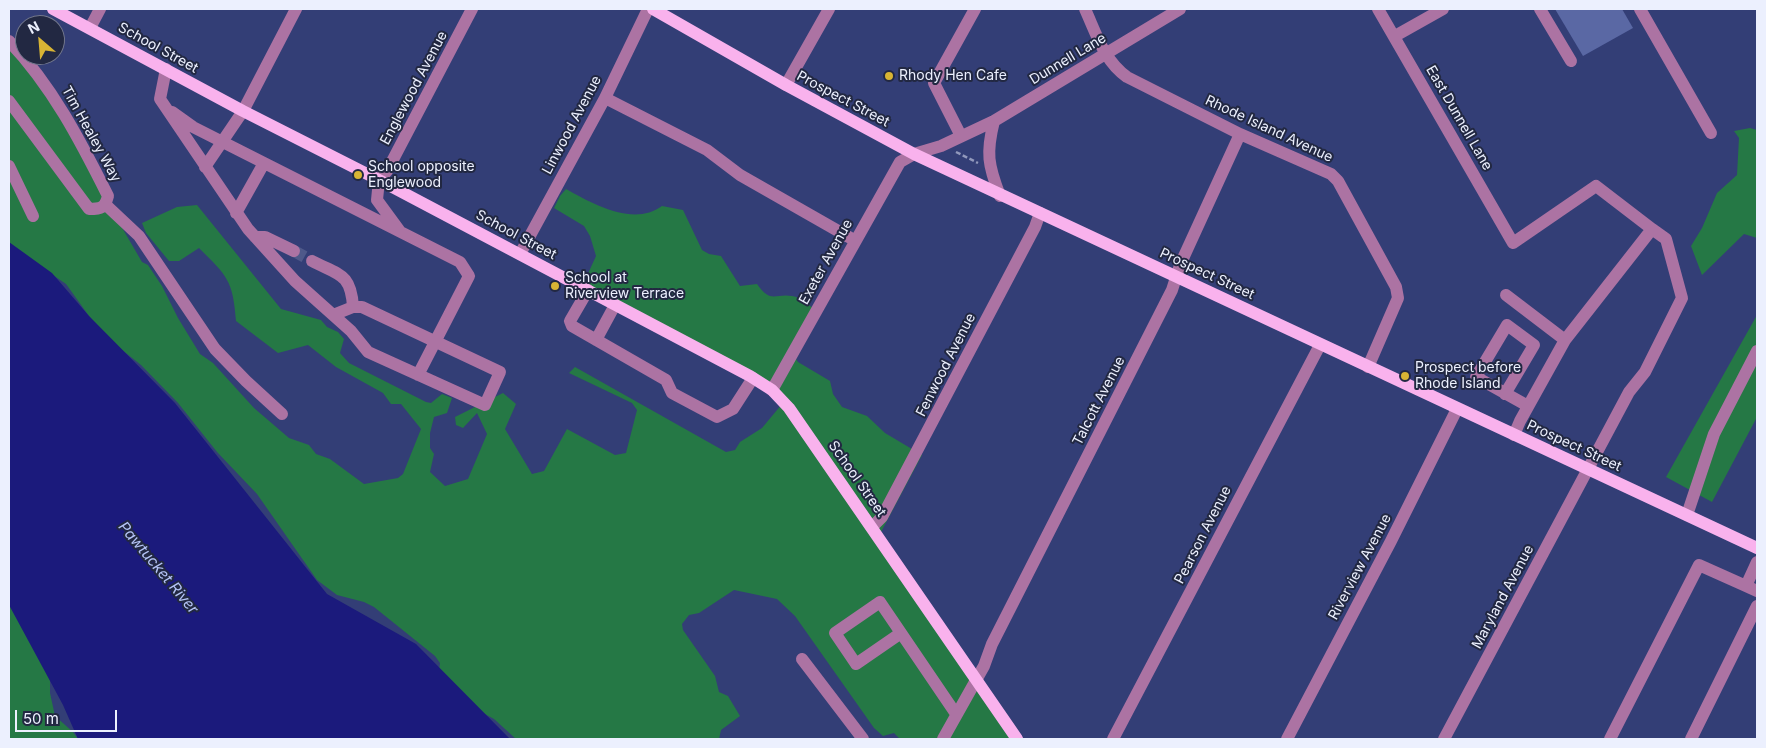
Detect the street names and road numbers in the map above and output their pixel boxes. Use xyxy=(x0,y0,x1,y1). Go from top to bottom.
street label: School Street xyxy=(115,19,201,77)
street label: Englewood Avenue xyxy=(377,28,451,148)
street label: Dunnell Lane xyxy=(1027,30,1109,88)
street label: East Dunnell Lane xyxy=(1422,63,1496,173)
street label: Prospect Street xyxy=(794,68,892,130)
street label: Linwood Avenue xyxy=(539,73,605,177)
street label: Tim Healey Way xyxy=(58,83,124,185)
street label: Rhode Island Avenue xyxy=(1203,92,1335,166)
street label: School Street xyxy=(473,207,559,263)
street label: Exeter Avenue xyxy=(796,216,856,308)
street label: Prospect Street xyxy=(1157,245,1257,303)
street label: Fenwood Avenue xyxy=(913,310,979,420)
street label: Talcott Avenue xyxy=(1069,354,1129,448)
street label: Prospect Street xyxy=(1524,417,1624,475)
street label: School Street xyxy=(825,438,889,520)
street label: Pearson Avenue xyxy=(1171,483,1235,587)
street label: Riverview Avenue xyxy=(1325,511,1395,623)
street label: Maryland Avenue xyxy=(1469,542,1537,652)

